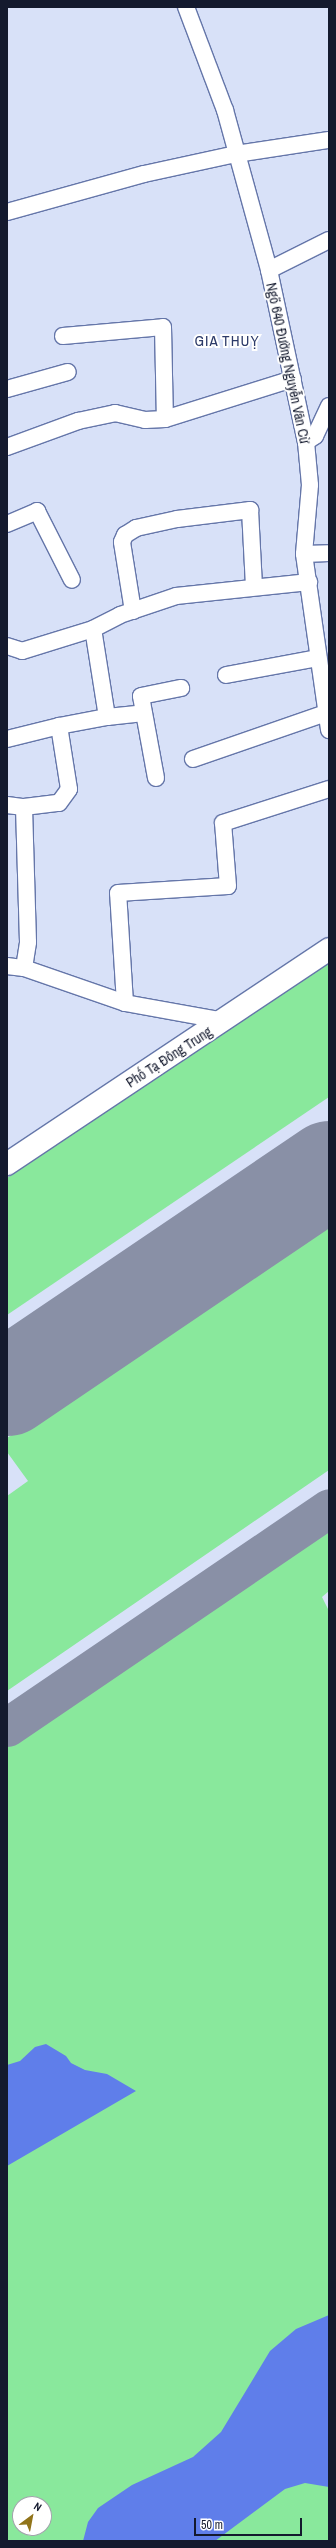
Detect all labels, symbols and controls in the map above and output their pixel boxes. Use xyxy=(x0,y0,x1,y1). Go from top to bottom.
street label: Ngõ 640 Đường Nguyễn Văn Cừ xyxy=(263,281,313,445)
district label: GIA THUỴ xyxy=(194,332,260,350)
street label: Phố Tạ Đông Trung xyxy=(123,1023,215,1091)
north arrow xyxy=(12,2496,52,2536)
text: N xyxy=(31,2499,44,2514)
scale bar xyxy=(196,2510,304,2536)
text: 50 m xyxy=(201,2517,223,2533)

